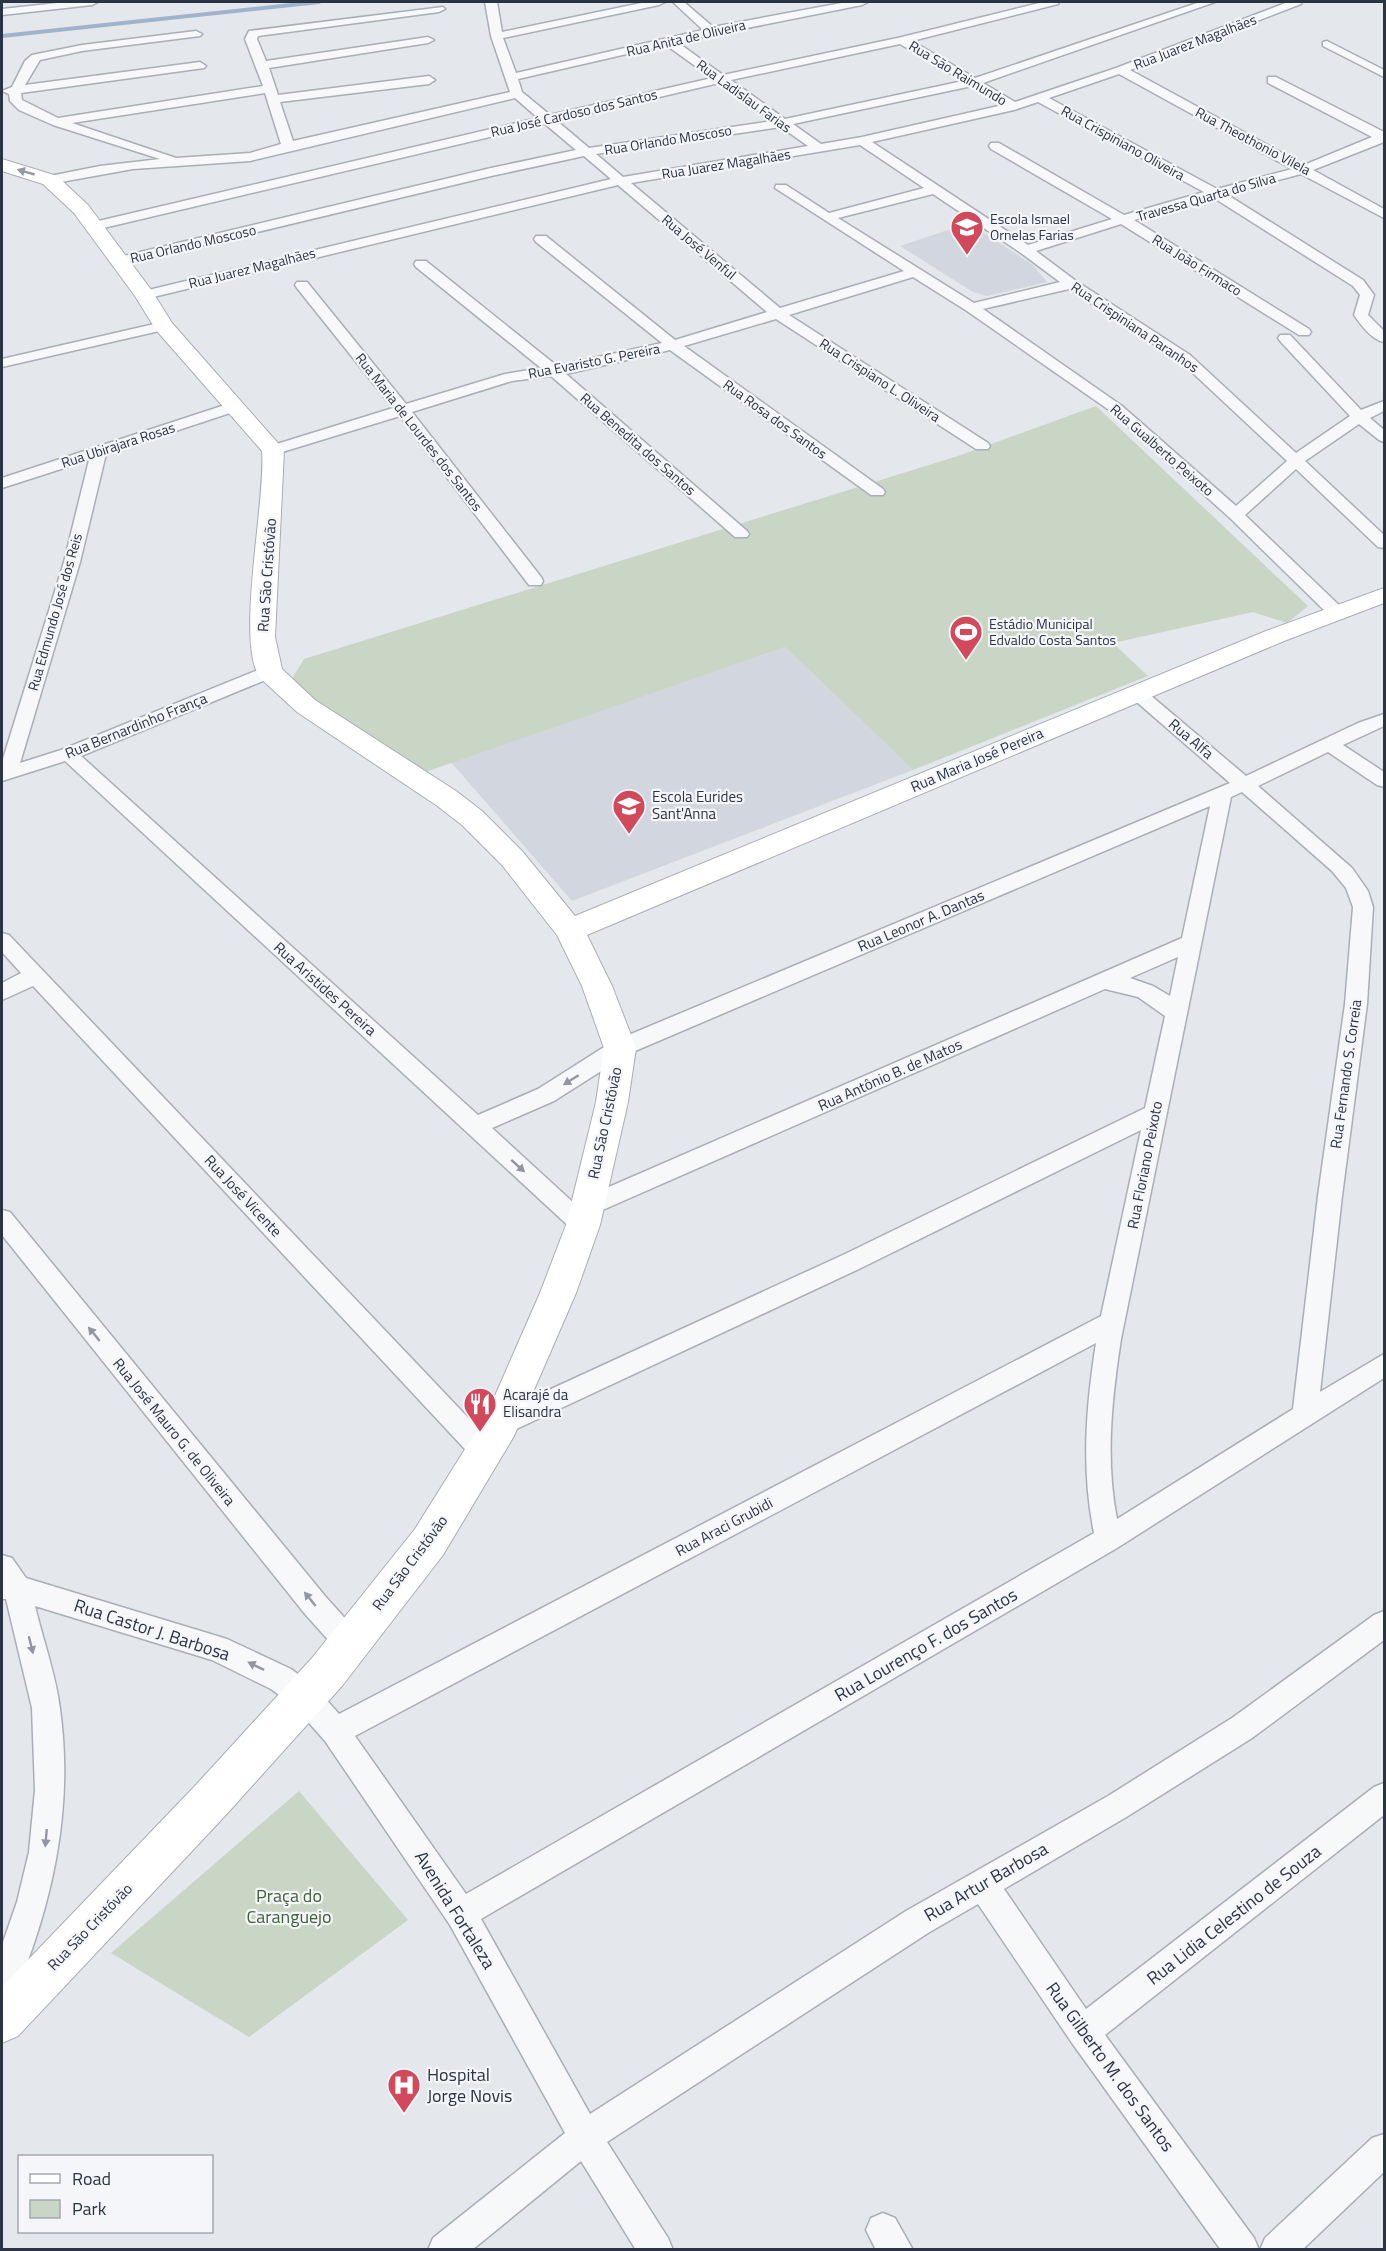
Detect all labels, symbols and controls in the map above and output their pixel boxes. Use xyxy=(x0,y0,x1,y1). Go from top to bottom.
street label: Rua Juarez Magalhães xyxy=(1130,8,1259,75)
street label: Rua Anita de Oliveira xyxy=(624,14,748,61)
street label: Rua São Raimundo xyxy=(905,35,1011,110)
street label: Rua Ladislau Farias xyxy=(692,54,796,137)
street label: Rua José Cardoso dos Santos xyxy=(488,83,659,142)
street label: Rua Crispiniano Oliveira xyxy=(1058,100,1189,185)
street label: Rua Theothonio Vilela xyxy=(1192,101,1315,180)
street label: Rua Orlando Moscoso xyxy=(603,119,733,160)
street label: Rua Juarez Magalhães xyxy=(660,143,792,184)
one-way arrow xyxy=(17,167,35,176)
street label: Travessa Quarta do Silva xyxy=(1134,167,1278,226)
place label: Escola Ismael Ornelas Farias xyxy=(990,208,1074,245)
street label: Rua José Venful xyxy=(657,209,741,284)
school or university icon: Escola Ismael Ornelas Farias xyxy=(949,209,985,256)
street label: Rua Orlando Moscoso xyxy=(128,219,258,268)
street label: Rua João Firmaco xyxy=(1148,229,1246,301)
street label: Rua Juarez Magalhães xyxy=(186,242,318,293)
street label: Rua Crispiniana Paranhos xyxy=(1067,276,1203,377)
street label: Rua Crispiano L. Oliveira xyxy=(816,333,945,427)
street label: Rua Evaristo G. Pereira xyxy=(526,337,662,384)
street label: Rua Maria de Lourdes dos Santos xyxy=(351,348,488,515)
street label: Rua Rosa dos Santos xyxy=(719,374,832,464)
street label: Rua Benedita dos Santos xyxy=(576,387,701,500)
street label: Rua Gualberto Peixoto xyxy=(1106,399,1219,501)
street label: Rua Ubirajara Rosas xyxy=(58,416,177,473)
street label: Rua São Cristóvão xyxy=(251,517,282,633)
street label: Rua Edmundo José dos Reis xyxy=(22,531,87,693)
place label: Estádio Municipal Edvaldo Costa Santos xyxy=(989,613,1116,650)
sports icon: Estádio Municipal Edvaldo Costa Santos xyxy=(948,614,984,661)
street label: Rua Bernardinho França xyxy=(61,686,211,765)
street label: Rua Alfa xyxy=(1164,713,1219,765)
street label: Rua Maria José Pereira xyxy=(907,721,1047,798)
place label: Escola Eurides Sant'Anna xyxy=(652,785,743,825)
school or university icon: Escola Eurides Sant'Anna xyxy=(611,788,647,835)
street label: Rua Leonor A. Dantas xyxy=(854,883,988,958)
street label: Rua Aristides Pereira xyxy=(269,936,382,1042)
street label: Rua Fernando S. Correia xyxy=(1324,997,1367,1150)
street label: Rua Antônio B. de Matos xyxy=(814,1032,966,1117)
street label: Rua São Cristóvão xyxy=(581,1065,628,1181)
one-way arrow xyxy=(562,1074,579,1085)
street label: Rua Floriano Peixoto xyxy=(1121,1099,1168,1231)
street label: Rua José Vicente xyxy=(199,1149,288,1242)
one-way arrow xyxy=(510,1159,525,1172)
one-way arrow xyxy=(88,1326,101,1342)
street label: Rua José Mauro G. de Oliveira xyxy=(107,1353,242,1511)
place label: Acarajé da Elisandra xyxy=(503,1383,569,1423)
restaurant icon: Acarajé da Elisandra xyxy=(462,1386,498,1433)
street label: Rua Araci Grubidi xyxy=(671,1491,777,1562)
street label: Rua São Cristóvão xyxy=(366,1510,453,1615)
street label: Rua Lourenço F. dos Santos xyxy=(829,1581,1022,1708)
one-way arrow xyxy=(304,1591,317,1607)
street label: Rua Castor J. Barbosa xyxy=(71,1592,234,1667)
one-way arrow xyxy=(27,1636,36,1655)
one-way arrow xyxy=(247,1661,264,1670)
one-way arrow xyxy=(41,1828,51,1847)
street label: Rua Artur Barbosa xyxy=(919,1835,1053,1928)
street label: Rua Lidia Celestino de Souza xyxy=(1141,1838,1327,1991)
street label: Avenida Fortaleza xyxy=(408,1845,503,1974)
street label: Rua São Cristóvão xyxy=(42,1878,138,1976)
park label: Praça do Caranguejo xyxy=(246,1882,332,1930)
street label: Rua Gilberto M. dos Santos xyxy=(1039,1976,1181,2157)
place label: Hospital Jorge Novis xyxy=(427,2061,512,2109)
hospital icon: Hospital Jorge Novis xyxy=(386,2067,422,2114)
legend xyxy=(18,2155,213,2233)
text: Road xyxy=(72,2165,111,2192)
text: Park xyxy=(72,2195,107,2222)

